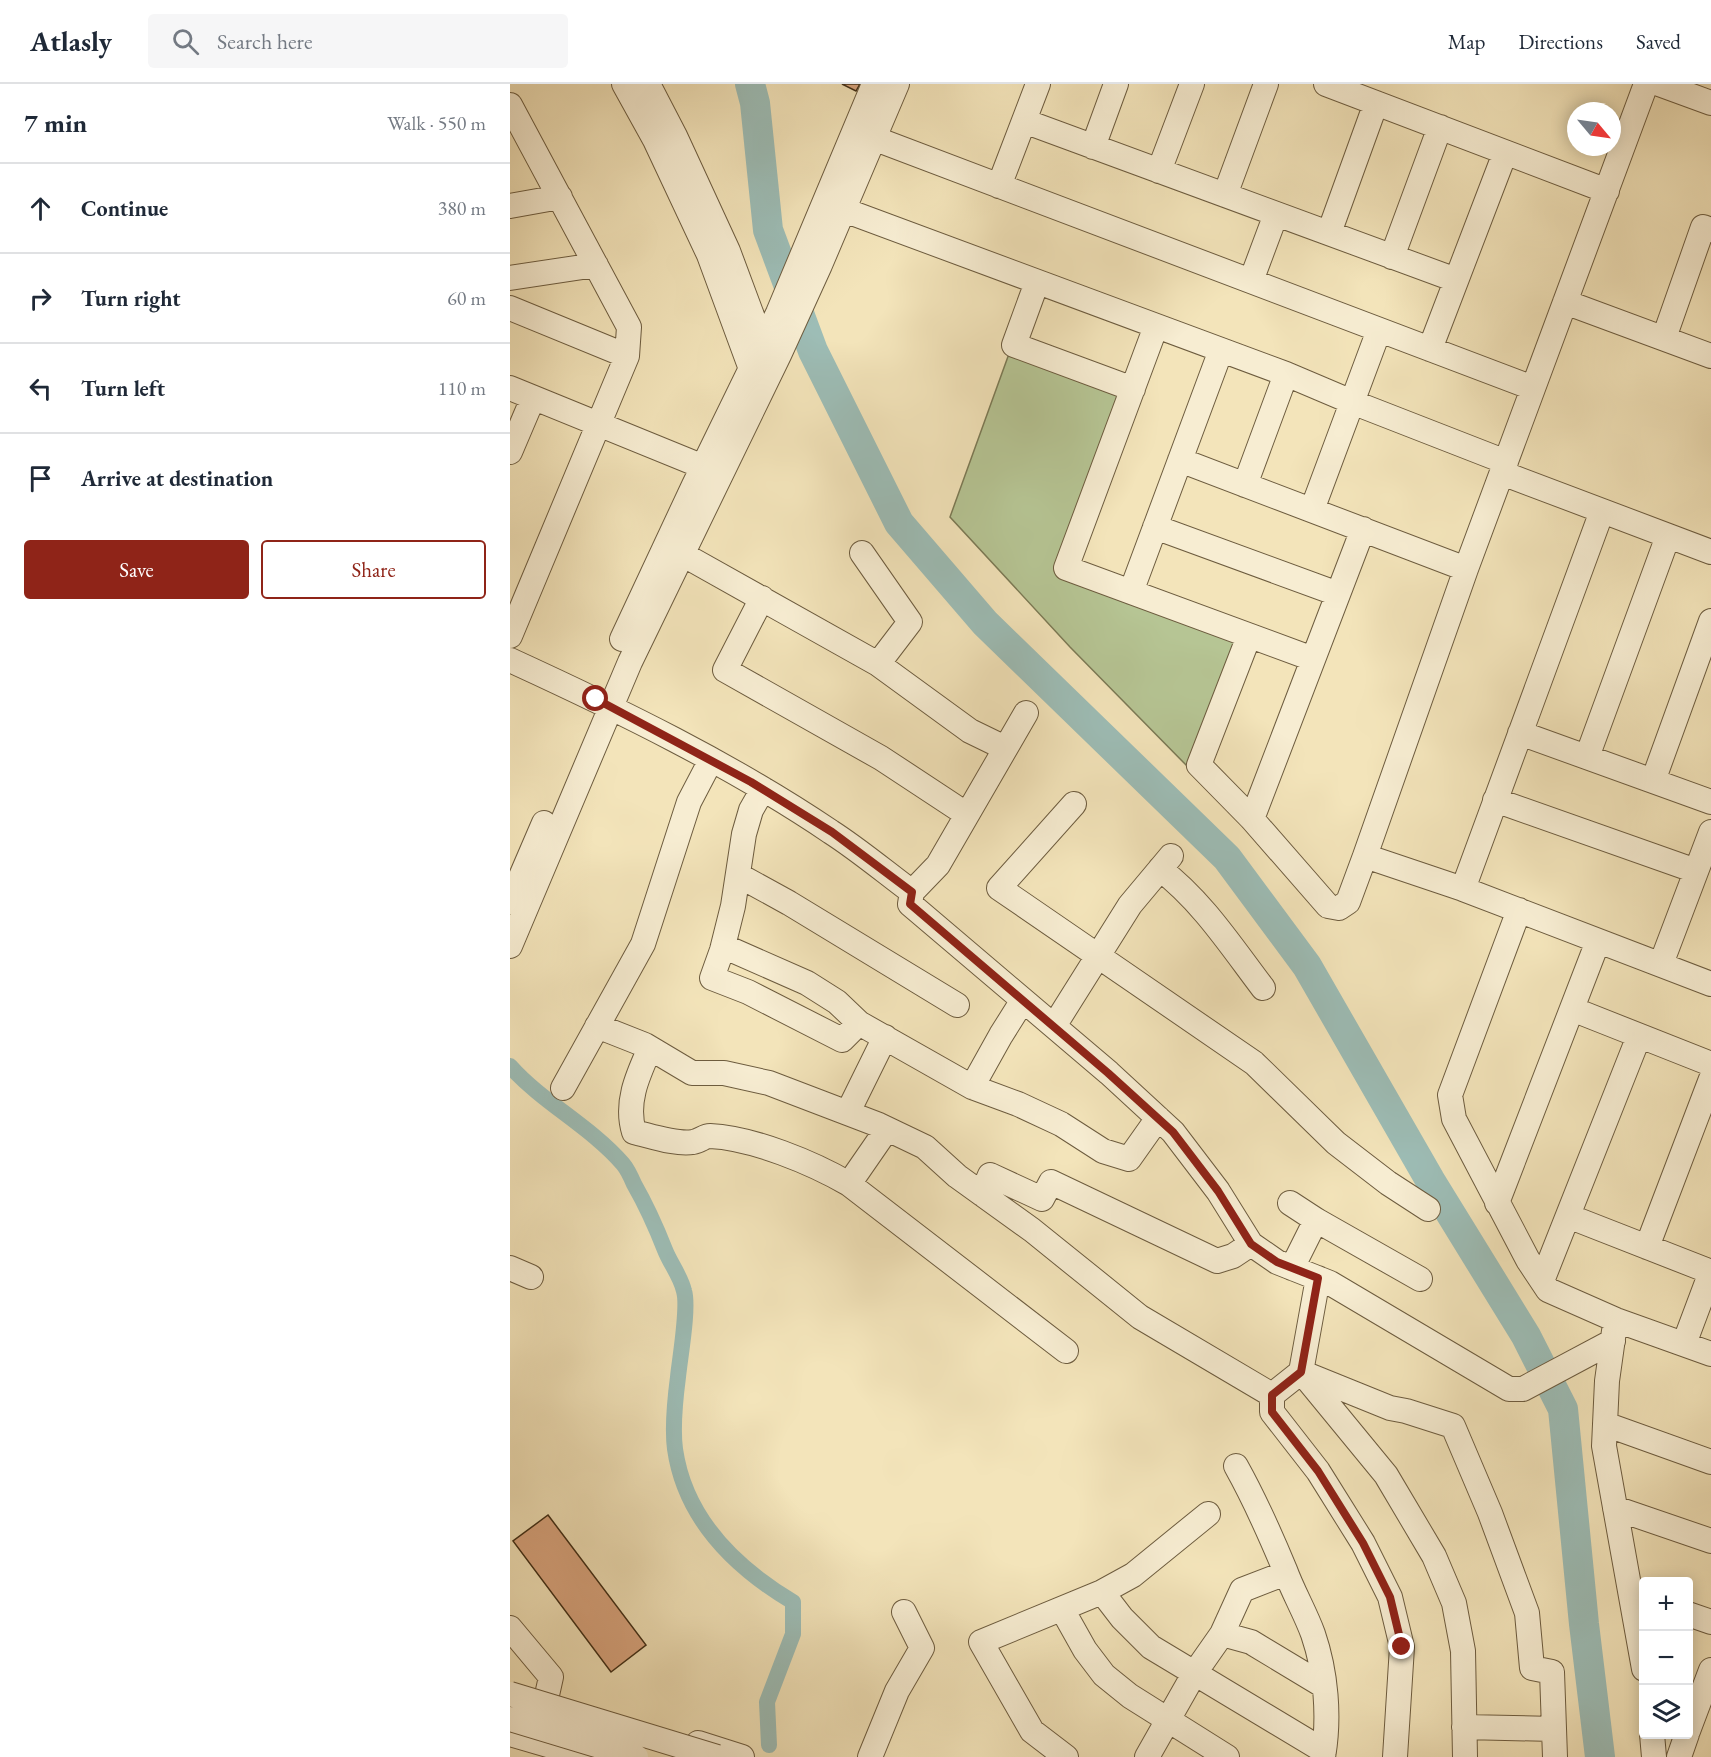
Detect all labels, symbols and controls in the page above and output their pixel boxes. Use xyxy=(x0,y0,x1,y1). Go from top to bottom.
search box xyxy=(148,14,568,68)
text: Atlasly xyxy=(30,23,112,59)
icon: search xyxy=(169,25,202,58)
text: Search here xyxy=(217,27,313,56)
text: Map xyxy=(1448,28,1485,55)
text: Directions xyxy=(1518,28,1603,55)
text: Saved xyxy=(1636,28,1681,55)
north arrow xyxy=(1567,102,1621,156)
text: 7 min xyxy=(24,106,87,140)
text: Walk · 550 m xyxy=(387,110,486,136)
icon: ahead xyxy=(24,192,57,225)
text: Continue xyxy=(81,194,168,223)
text: 380 m xyxy=(438,195,486,221)
icon: right xyxy=(24,282,57,315)
text: Turn right xyxy=(81,284,180,313)
text: 60 m xyxy=(447,285,486,311)
icon: left xyxy=(24,372,57,405)
text: Turn left xyxy=(81,374,165,403)
text: 110 m xyxy=(438,375,486,401)
icon: arrive xyxy=(24,462,57,495)
text: Arrive at destination xyxy=(81,464,273,493)
button: Save xyxy=(24,540,249,599)
button: Share xyxy=(261,540,486,599)
route start xyxy=(582,685,608,711)
map controls xyxy=(1639,1577,1693,1739)
button: + xyxy=(1639,1577,1693,1631)
button: − xyxy=(1639,1631,1693,1685)
route end xyxy=(1388,1633,1414,1659)
button: layers xyxy=(1639,1685,1693,1739)

